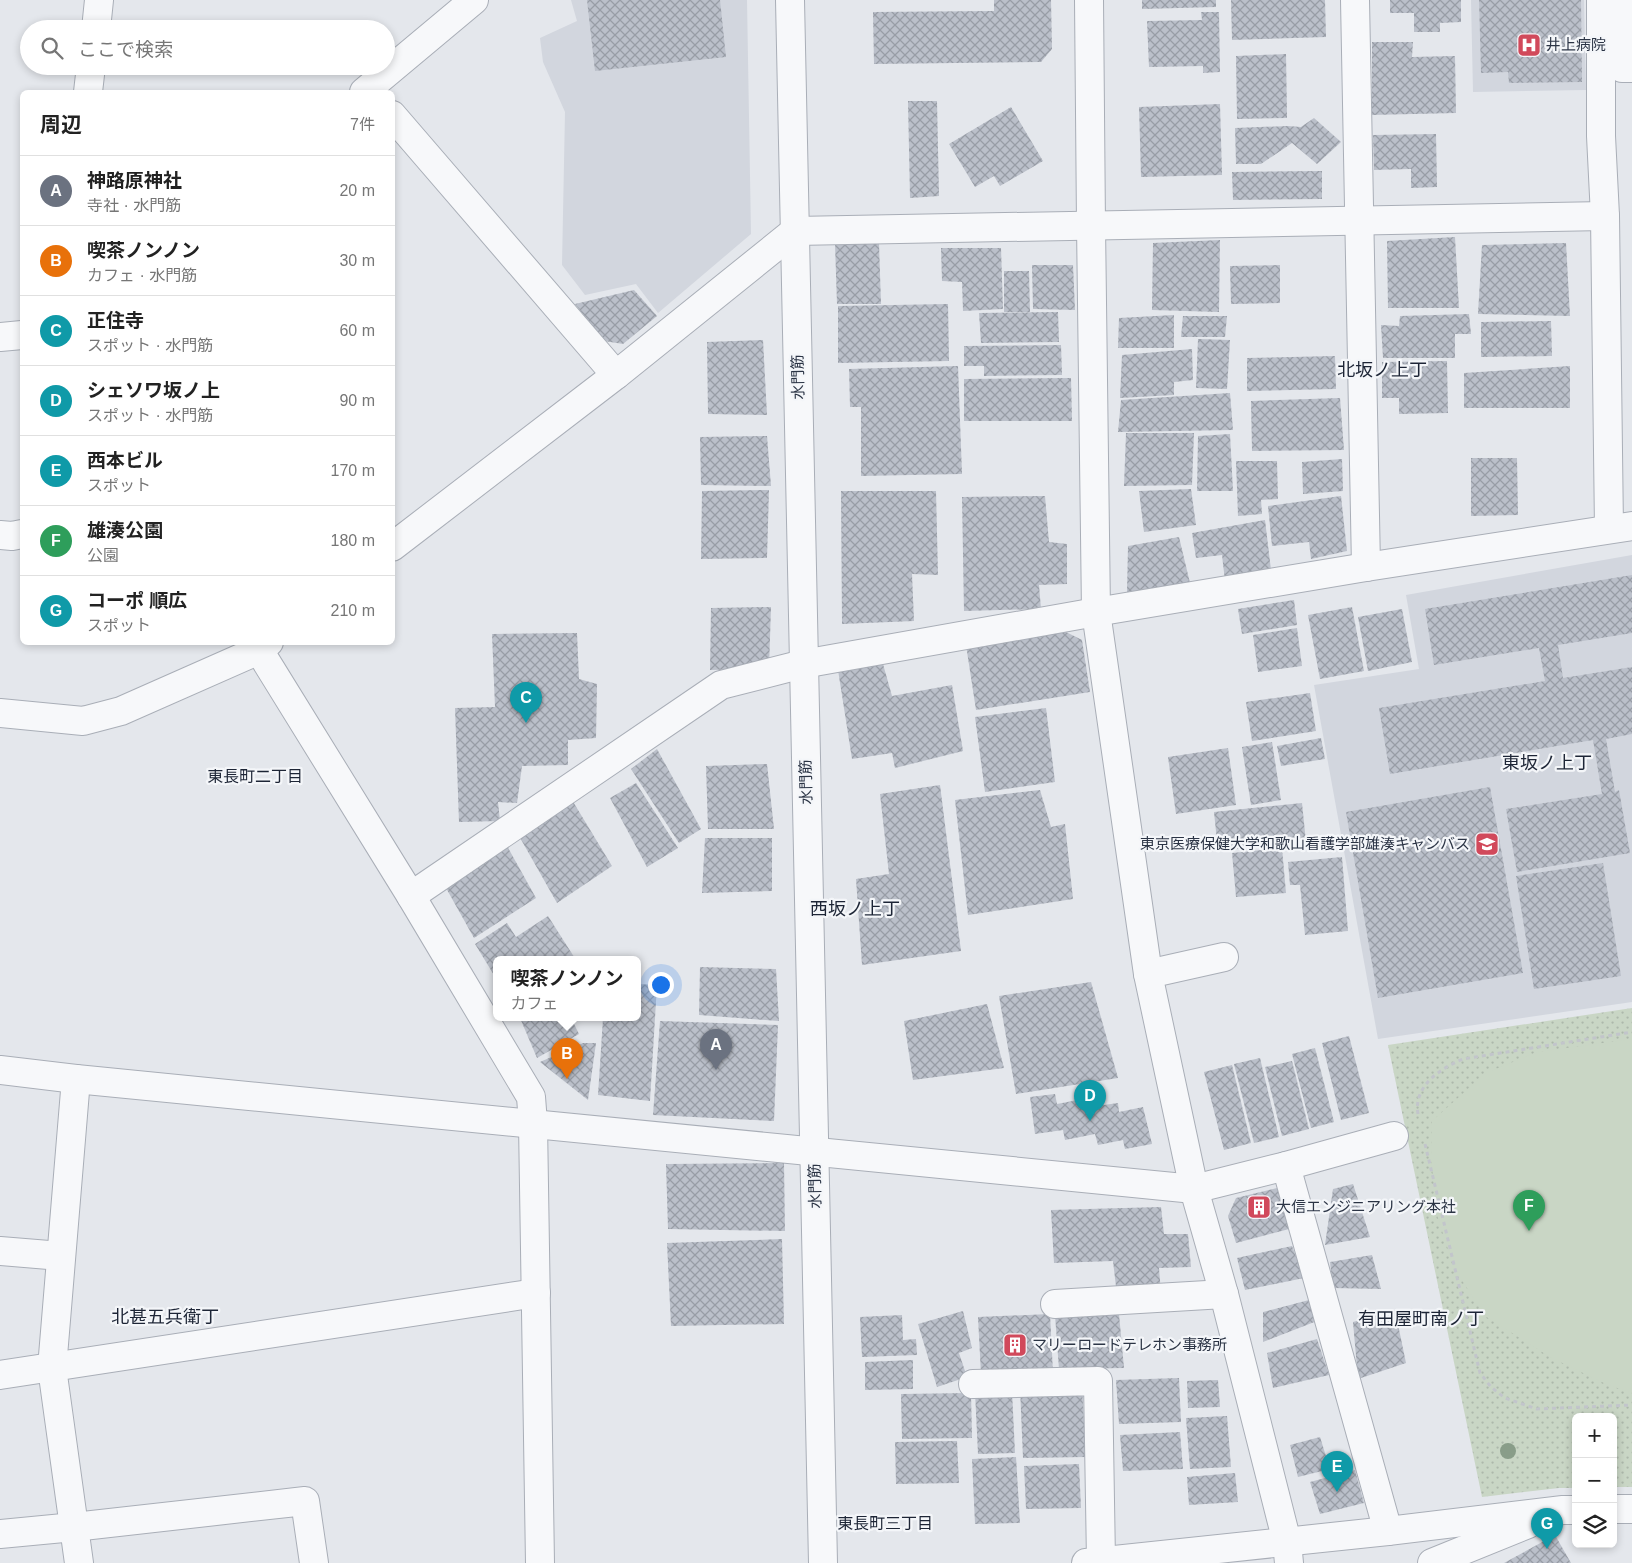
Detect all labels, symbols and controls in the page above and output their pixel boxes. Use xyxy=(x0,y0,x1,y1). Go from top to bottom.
search box xyxy=(20,20,395,75)
hospital icon: 井上病院 xyxy=(1516,32,1542,58)
icon: search xyxy=(38,34,66,62)
place label: 井上病院 xyxy=(1546,36,1606,53)
text: ここで検索 xyxy=(78,39,173,60)
text: 周辺 xyxy=(40,113,82,136)
text: 7件 xyxy=(350,116,375,133)
text: 神路原神社 xyxy=(87,170,182,191)
text: A xyxy=(50,182,62,199)
text: 20 m xyxy=(339,182,375,199)
text: 寺社 · 水門筋 xyxy=(87,197,181,214)
text: 喫茶ノンノン xyxy=(87,240,200,261)
text: B xyxy=(50,252,62,269)
text: 30 m xyxy=(339,252,375,269)
text: カフェ · 水門筋 xyxy=(87,267,197,284)
text: 正住寺 xyxy=(87,310,144,331)
text: C xyxy=(50,322,62,339)
text: 60 m xyxy=(339,322,375,339)
text: スポット · 水門筋 xyxy=(87,337,213,354)
street label: 水門筋 xyxy=(789,354,806,400)
district label: 北坂ノ上丁 xyxy=(1337,360,1427,380)
text: シェソワ坂ノ上 xyxy=(87,380,220,401)
text: D xyxy=(50,392,62,409)
text: 90 m xyxy=(339,392,375,409)
text: スポット · 水門筋 xyxy=(87,407,213,424)
text: 西本ビル xyxy=(87,450,163,471)
text: E xyxy=(51,462,61,479)
text: 170 m xyxy=(331,462,375,479)
text: スポット xyxy=(87,477,151,494)
text: 雄湊公園 xyxy=(87,520,163,541)
text: F xyxy=(51,532,61,549)
text: 180 m xyxy=(331,532,375,549)
text: 公園 xyxy=(87,547,119,564)
text: コーポ 順広 xyxy=(87,590,187,611)
text: G xyxy=(50,602,62,619)
text: 210 m xyxy=(331,602,375,619)
text: スポット xyxy=(87,617,151,634)
pin: C xyxy=(510,682,542,723)
district label: 東坂ノ上丁 xyxy=(1502,753,1592,773)
street label: 水門筋 xyxy=(797,759,814,805)
district label: 東長町二丁目 xyxy=(207,768,303,785)
school or university icon: 東京医療保健大学和歌山看護学部雄湊キャンバス xyxy=(1474,831,1500,857)
place label: 東京医療保健大学和歌山看護学部雄湊キャンバス xyxy=(1140,835,1470,852)
district label: 西坂ノ上丁 xyxy=(810,899,900,919)
popup xyxy=(493,956,641,1021)
text: 喫茶ノンノン xyxy=(510,968,624,989)
your location xyxy=(648,972,674,998)
text: カフェ xyxy=(510,995,558,1012)
pin: A xyxy=(700,1029,732,1070)
pin: B xyxy=(551,1038,583,1079)
pin: D xyxy=(1074,1080,1106,1121)
street label: 水門筋 xyxy=(806,1163,823,1209)
pin: F xyxy=(1513,1190,1545,1231)
building icon: 大信エンジニアリング本社 xyxy=(1246,1194,1272,1220)
place label: 大信エンジニアリング本社 xyxy=(1276,1198,1456,1215)
district label: 北甚五兵衛丁 xyxy=(111,1307,219,1327)
district label: 有田屋町南ノ丁 xyxy=(1358,1309,1484,1329)
building icon: マリーロードテレホン事務所 xyxy=(1002,1332,1028,1358)
place label: マリーロードテレホン事務所 xyxy=(1032,1336,1227,1353)
map controls xyxy=(1572,1413,1617,1548)
button: + xyxy=(1572,1413,1617,1458)
pin: E xyxy=(1321,1451,1353,1492)
button: − xyxy=(1572,1458,1617,1503)
button: layers xyxy=(1572,1503,1617,1548)
pin: G xyxy=(1531,1508,1563,1549)
district label: 東長町三丁目 xyxy=(837,1515,933,1532)

